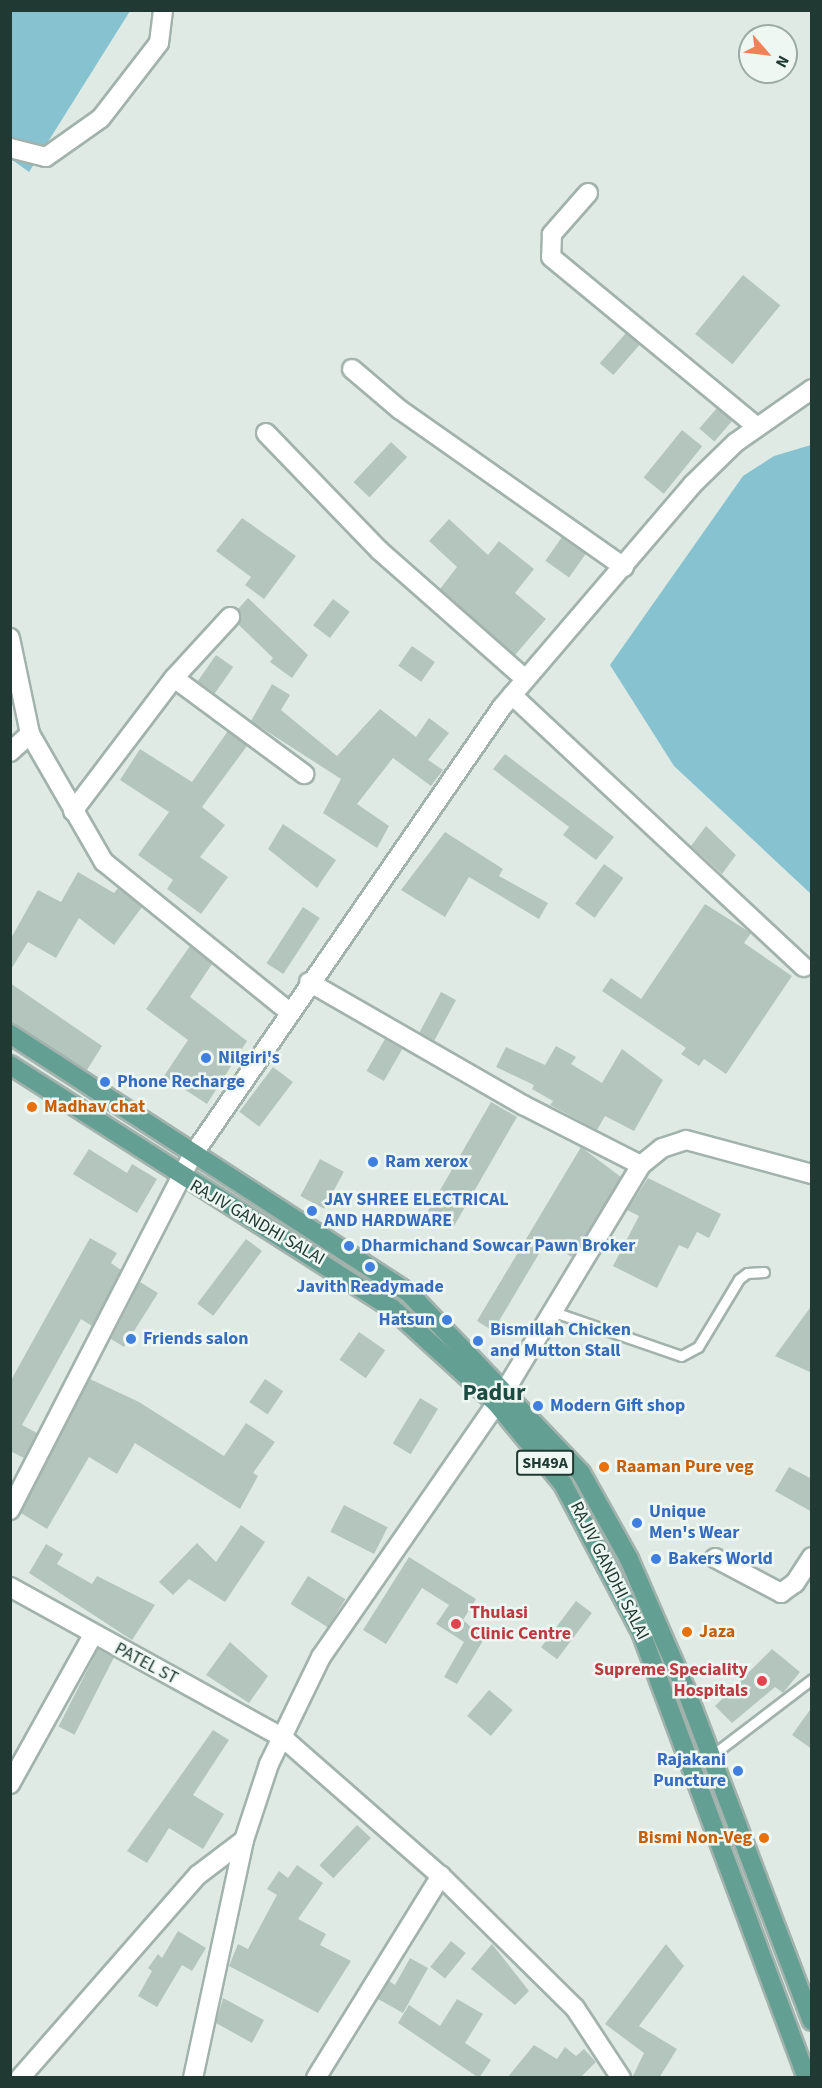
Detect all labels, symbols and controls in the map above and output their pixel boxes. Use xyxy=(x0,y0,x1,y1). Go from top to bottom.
north arrow xyxy=(738,24,798,84)
text: N xyxy=(770,52,794,71)
place label: Nilgiri's xyxy=(218,1047,280,1069)
marker: Nilgiri's xyxy=(199,1051,213,1065)
place label: Phone Recharge xyxy=(117,1071,245,1093)
marker: Phone Recharge xyxy=(98,1075,112,1089)
place label: Madhav chat xyxy=(44,1096,145,1118)
marker: Madhav chat xyxy=(25,1100,39,1114)
place label: Ram xerox xyxy=(385,1151,468,1173)
marker: Ram xerox xyxy=(366,1155,380,1169)
street label: RAJIV GANDHI SALAI xyxy=(186,1176,328,1270)
place label: JAY SHREE ELECTRICAL AND HARDWARE xyxy=(324,1190,509,1232)
marker: JAY SHREE ELECTRICAL AND HARDWARE xyxy=(305,1204,319,1218)
place label: Dharmichand Sowcar Pawn Broker xyxy=(361,1235,635,1257)
marker: Dharmichand Sowcar Pawn Broker xyxy=(342,1239,356,1253)
marker: Javith Readymade xyxy=(363,1260,377,1274)
place label: Javith Readymade xyxy=(296,1276,444,1298)
place label: Hatsun xyxy=(379,1309,435,1331)
marker: Hatsun xyxy=(440,1313,454,1327)
place label: Bismillah Chicken and Mutton Stall xyxy=(490,1320,631,1362)
place label: Friends salon xyxy=(143,1328,249,1350)
marker: Friends salon xyxy=(124,1332,138,1346)
marker: Bismillah Chicken and Mutton Stall xyxy=(471,1334,485,1348)
district label: Padur xyxy=(462,1379,526,1407)
place label: Modern Gift shop xyxy=(550,1395,685,1417)
marker: Modern Gift shop xyxy=(531,1399,545,1413)
road number: SH49A xyxy=(515,1450,575,1476)
place label: Raaman Pure veg xyxy=(616,1456,754,1478)
marker: Raaman Pure veg xyxy=(597,1460,611,1474)
street label: RAJIV GANDHI SALAI xyxy=(565,1498,653,1644)
place label: Unique Men's Wear xyxy=(649,1502,739,1544)
marker: Unique Men's Wear xyxy=(630,1516,644,1530)
place label: Bakers World xyxy=(668,1548,773,1570)
marker: Bakers World xyxy=(649,1552,663,1566)
place label: Thulasi Clinic Centre xyxy=(470,1603,571,1646)
marker: Thulasi Clinic Centre xyxy=(447,1615,465,1633)
place label: Jaza xyxy=(699,1621,735,1643)
marker: Jaza xyxy=(680,1625,694,1639)
street label: PATEL ST xyxy=(111,1638,181,1690)
place label: Supreme Speciality Hospitals xyxy=(594,1660,748,1702)
marker: Supreme Speciality Hospitals xyxy=(753,1672,771,1690)
place label: Rajakani Puncture xyxy=(653,1750,726,1792)
marker: Rajakani Puncture xyxy=(731,1764,745,1778)
place label: Bismi Non-Veg xyxy=(638,1827,752,1849)
marker: Bismi Non-Veg xyxy=(757,1831,771,1845)

